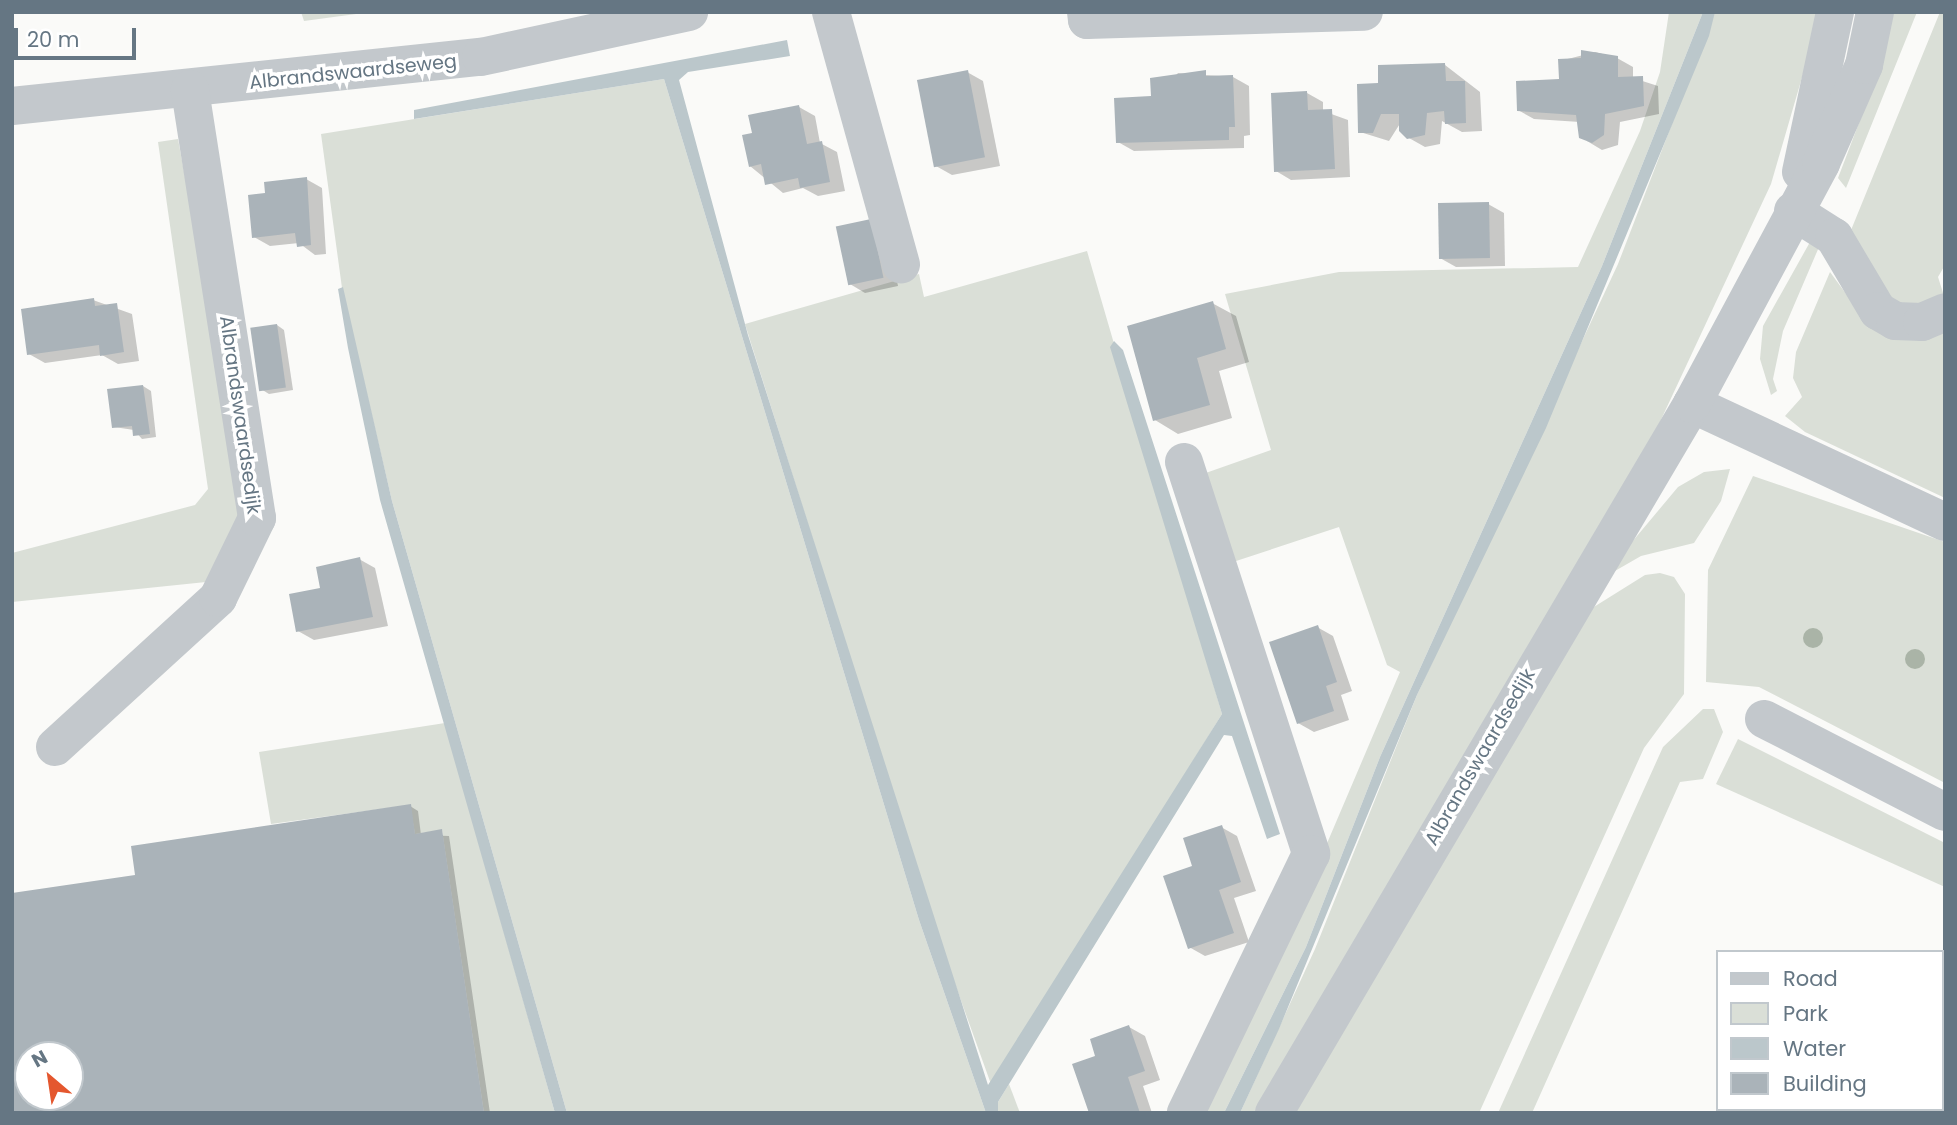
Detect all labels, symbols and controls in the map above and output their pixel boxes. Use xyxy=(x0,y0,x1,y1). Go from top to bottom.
scale bar xyxy=(18,14,140,58)
text: 20 m xyxy=(27,25,80,54)
street label: Albrandswaardseweg xyxy=(248,50,458,94)
street label: Albrandswaardsedijk xyxy=(215,314,265,516)
street label: Albrandswaardsedijk xyxy=(1420,665,1540,849)
legend xyxy=(1716,950,1943,1111)
text: Road xyxy=(1783,964,1838,993)
text: Park xyxy=(1783,999,1828,1028)
text: Water xyxy=(1783,1034,1846,1063)
north arrow xyxy=(14,1041,84,1111)
text: N xyxy=(27,1044,52,1074)
text: Building xyxy=(1783,1069,1867,1098)

